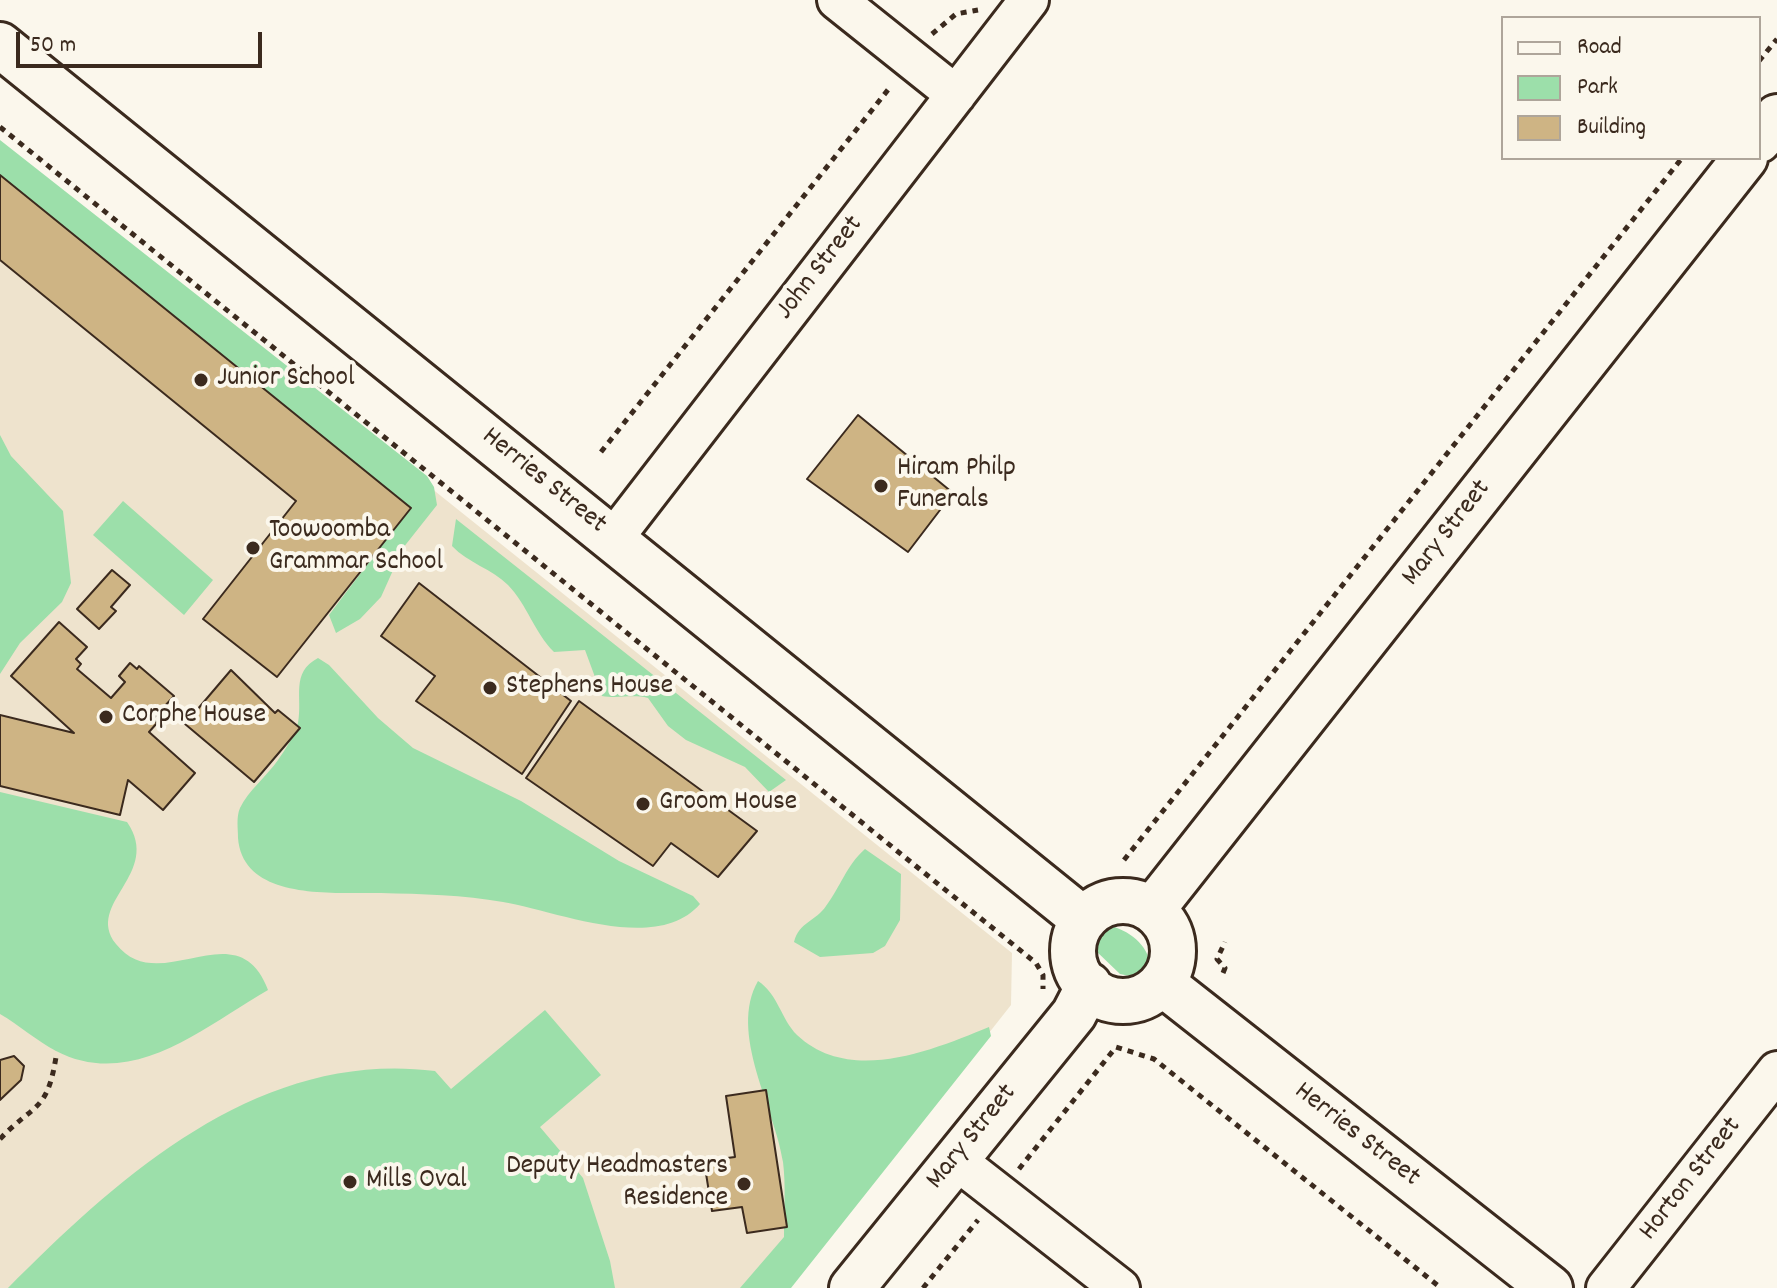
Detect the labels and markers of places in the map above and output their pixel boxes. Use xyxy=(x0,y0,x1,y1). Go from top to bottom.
place label: Junior School xyxy=(217,363,355,397)
marker: Junior School xyxy=(192,371,210,389)
place label: Hiram Philp Funerals xyxy=(897,453,1016,519)
marker: Hiram Philp Funerals xyxy=(872,477,890,495)
place label: Toowoomba Grammar School xyxy=(269,515,443,581)
marker: Toowoomba Grammar School xyxy=(244,539,262,557)
place label: Stephens House xyxy=(506,671,673,705)
marker: Stephens House xyxy=(481,679,499,697)
place label: Corphe House xyxy=(122,700,266,734)
marker: Corphe House xyxy=(97,708,115,726)
place label: Groom House xyxy=(659,787,797,821)
marker: Groom House xyxy=(634,795,652,813)
place label: Deputy Headmasters Residence xyxy=(506,1151,728,1217)
place label: Mills Oval xyxy=(366,1165,467,1199)
marker: Mills Oval xyxy=(341,1173,359,1191)
marker: Deputy Headmasters Residence xyxy=(735,1175,753,1193)

